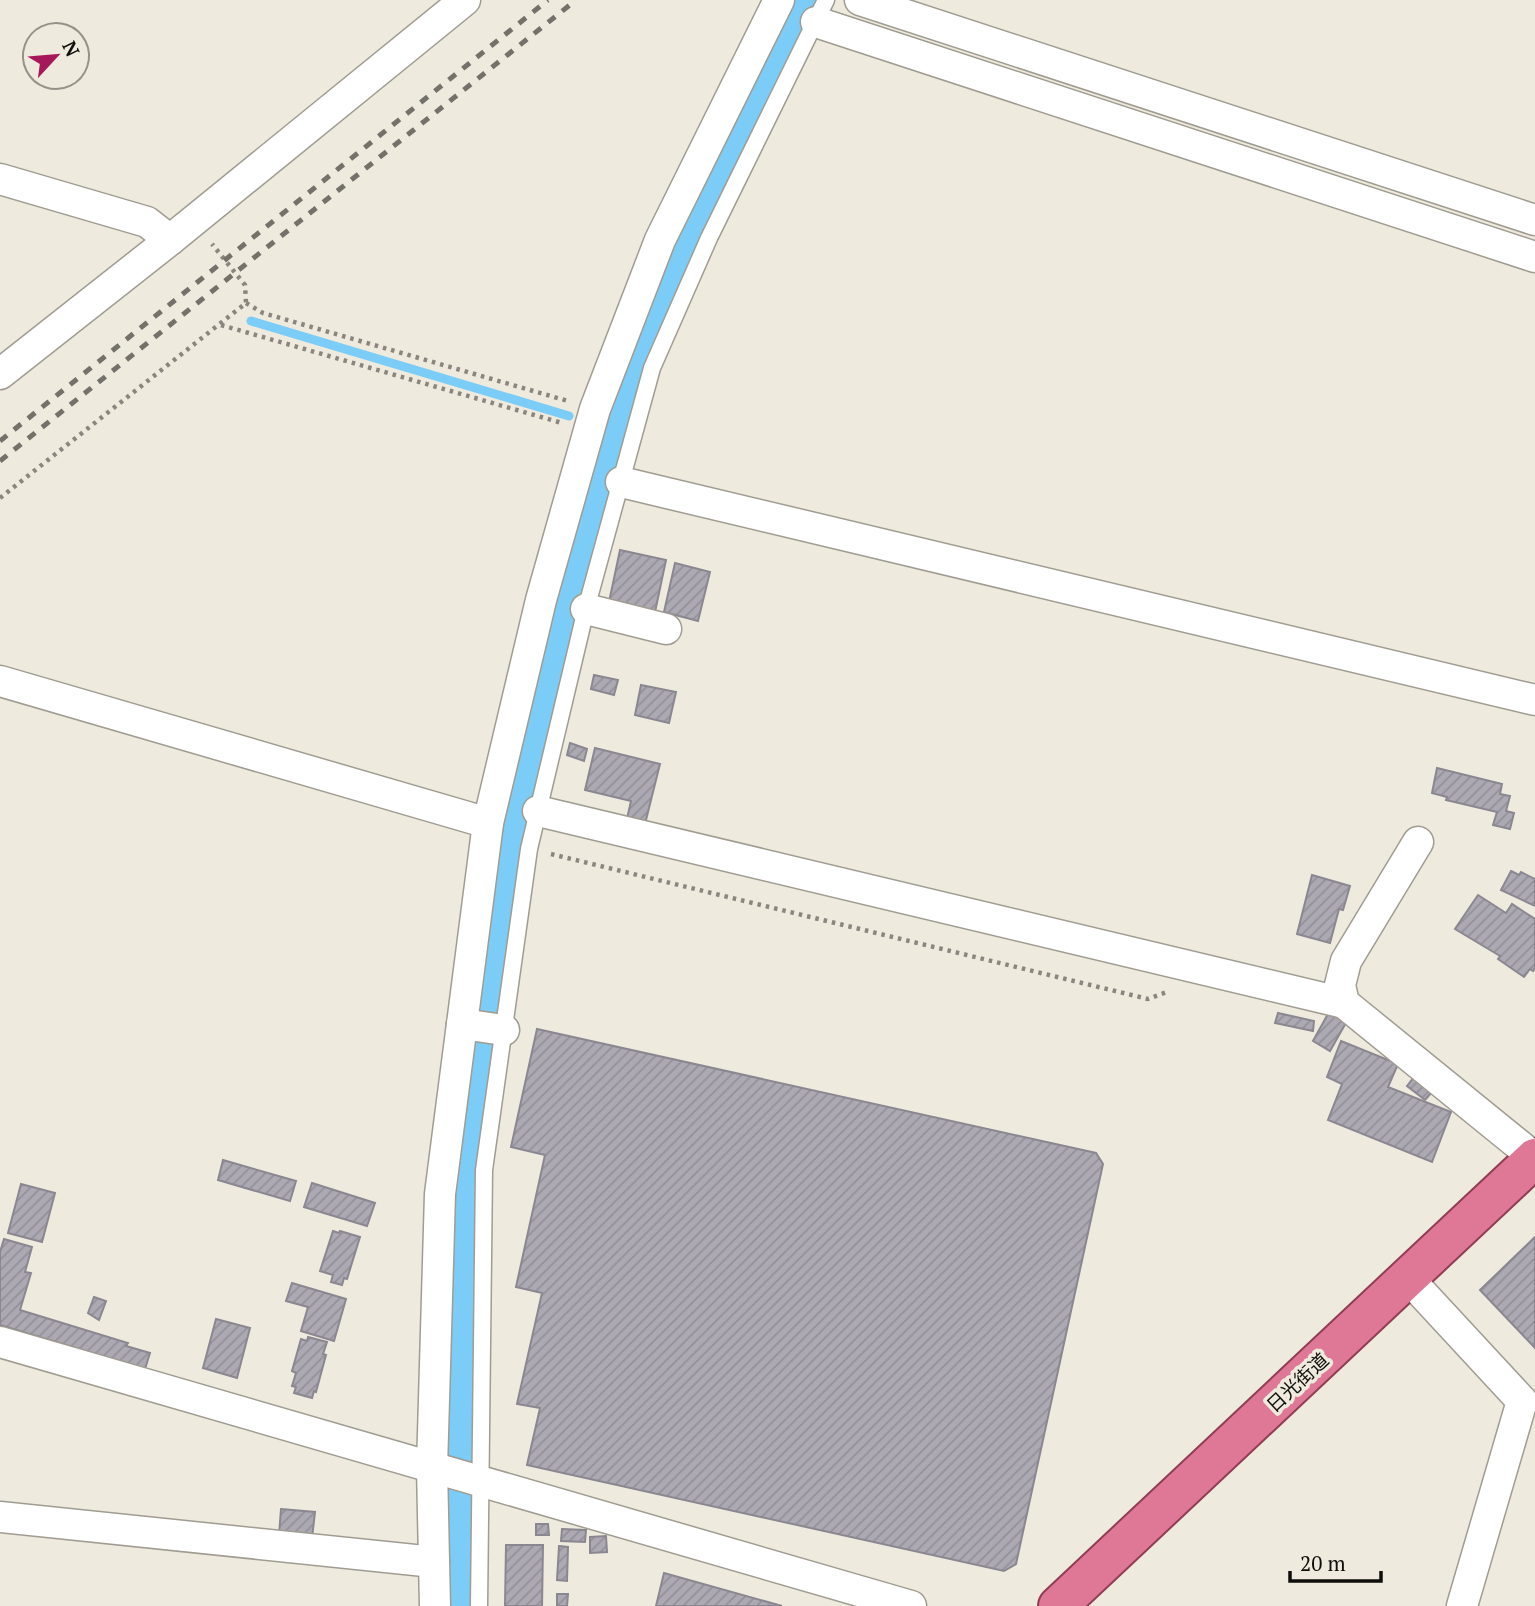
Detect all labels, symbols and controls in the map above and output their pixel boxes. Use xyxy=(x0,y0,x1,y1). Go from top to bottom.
north arrow xyxy=(21,21,91,91)
text: N xyxy=(57,36,86,61)
street label: 日光街道 xyxy=(1261,1347,1333,1417)
scale bar xyxy=(1290,1540,1381,1584)
text: 20 m xyxy=(1300,1549,1346,1577)

